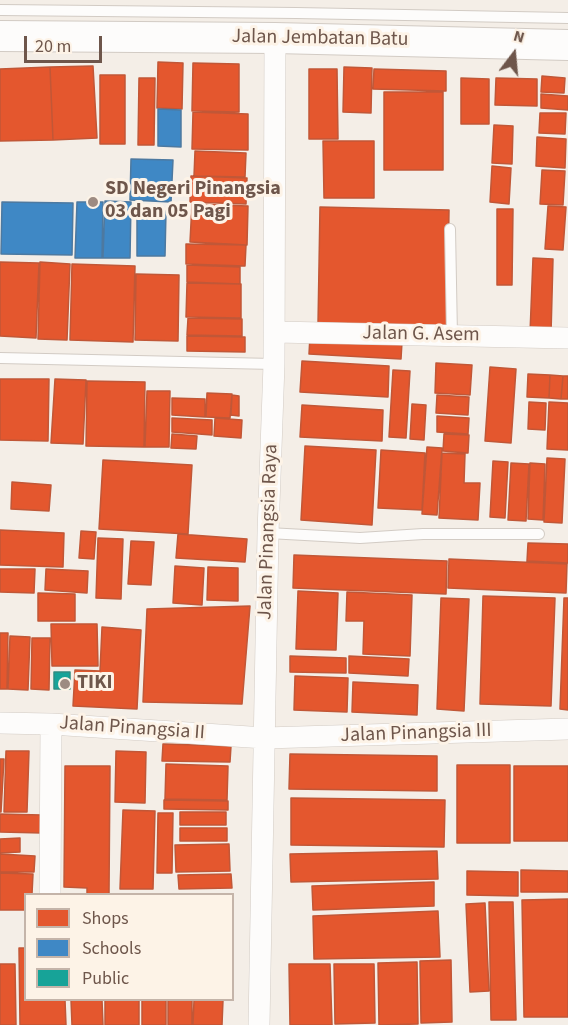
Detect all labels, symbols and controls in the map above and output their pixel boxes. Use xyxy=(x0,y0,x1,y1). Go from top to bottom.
scale bar xyxy=(27,24,105,62)
north arrow xyxy=(484,24,544,84)
street label: Jalan Jembatan Batu xyxy=(231,25,409,53)
text: N xyxy=(511,25,527,49)
text: 20 m xyxy=(35,34,71,59)
place label: SD Negeri Pinangsia 03 dan 05 Pagi xyxy=(105,178,281,225)
marker: SD Negeri Pinangsia 03 dan 05 Pagi xyxy=(86,195,100,209)
street label: Jalan G. Asem xyxy=(362,322,480,348)
street label: Jalan Pinangsia Raya xyxy=(254,444,284,620)
place label: TIKI xyxy=(77,672,112,696)
marker: TIKI xyxy=(58,677,72,691)
street label: Jalan Pinangsia II xyxy=(58,712,206,746)
street label: Jalan Pinangsia III xyxy=(340,719,492,749)
legend xyxy=(24,893,234,1001)
text: Shops xyxy=(82,906,129,931)
text: Schools xyxy=(82,936,141,961)
text: Public xyxy=(82,966,129,991)

